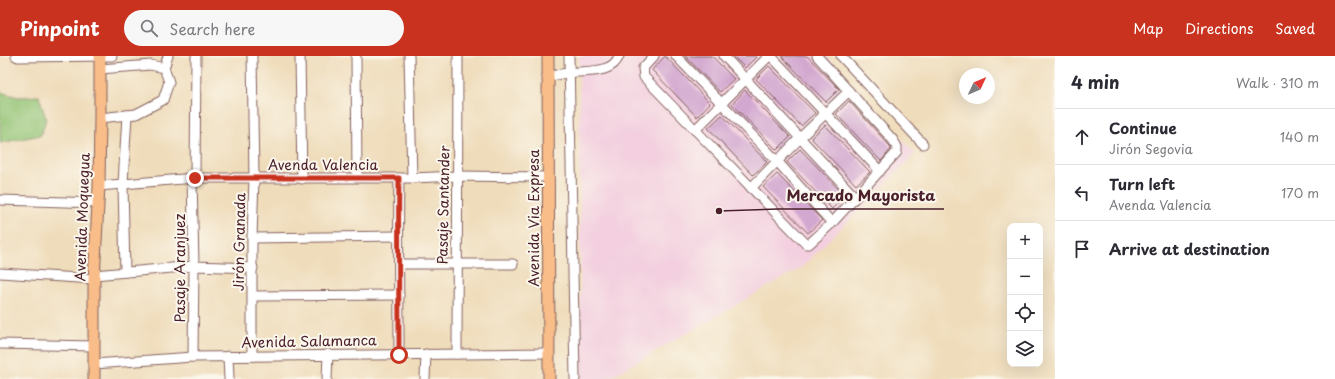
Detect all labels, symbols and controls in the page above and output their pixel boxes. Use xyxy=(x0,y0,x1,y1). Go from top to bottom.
search box xyxy=(124,10,404,46)
text: Pinpoint xyxy=(20,14,100,42)
icon: search xyxy=(138,17,160,39)
text: Search here xyxy=(170,17,255,40)
text: Map xyxy=(1133,18,1163,39)
text: Directions xyxy=(1185,18,1253,39)
text: Saved xyxy=(1275,18,1315,39)
north arrow xyxy=(959,68,995,104)
text: 4 min xyxy=(1071,69,1119,95)
text: Walk · 310 m xyxy=(1236,73,1319,92)
text: Continue xyxy=(1109,116,1177,139)
icon: ahead xyxy=(1071,126,1093,148)
text: 140 m xyxy=(1280,127,1319,146)
text: Jirón Segovia xyxy=(1109,139,1193,158)
street label: Pasaje Santander xyxy=(431,145,455,265)
street label: Avenida Via Expresa xyxy=(523,149,544,287)
street label: Avenida Moquegua xyxy=(69,152,95,282)
street label: Avenda Valencia xyxy=(268,154,378,175)
route end xyxy=(186,169,204,187)
text: Turn left xyxy=(1109,172,1175,195)
callout: Mercado Mayorista xyxy=(778,182,944,209)
icon: left xyxy=(1071,182,1093,204)
text: Mercado Mayorista xyxy=(787,183,935,206)
text: 170 m xyxy=(1281,183,1319,202)
street label: Jirón Granada xyxy=(228,192,250,291)
text: Avenda Valencia xyxy=(1109,195,1211,214)
street label: Pasaje Aranjuez xyxy=(169,213,190,322)
map controls xyxy=(1007,223,1043,367)
button: + xyxy=(1007,223,1043,259)
text: Arrive at destination xyxy=(1109,237,1270,260)
icon: arrive xyxy=(1071,238,1093,260)
button: − xyxy=(1007,259,1043,295)
button: locate xyxy=(1007,295,1043,331)
street label: Avenida Salamanca xyxy=(241,329,377,353)
button: layers xyxy=(1007,331,1043,367)
route start xyxy=(390,346,408,364)

